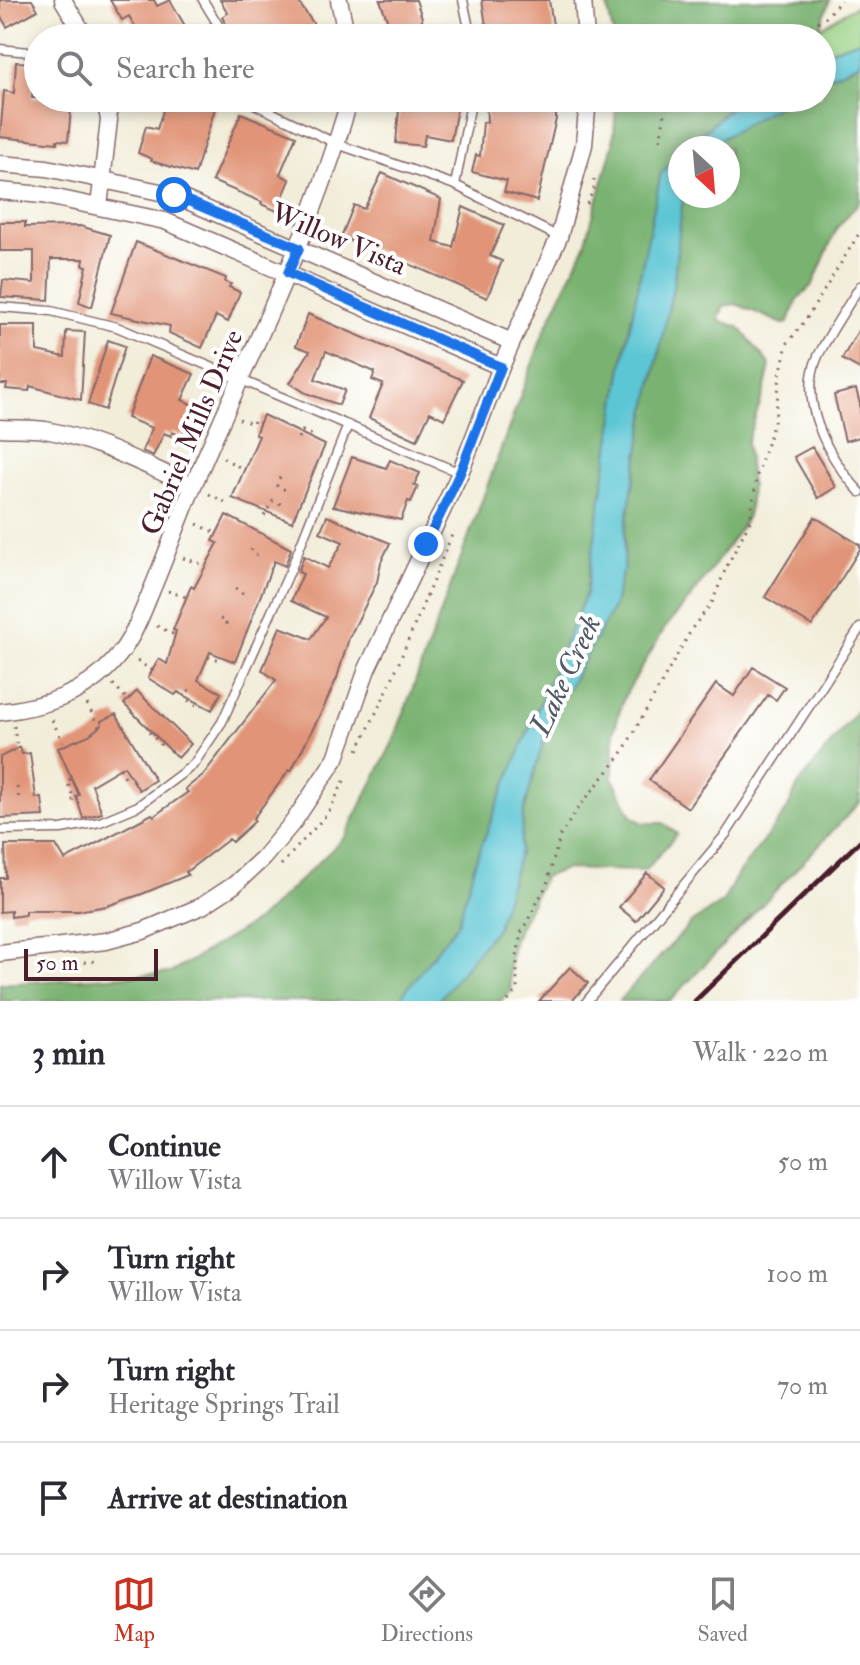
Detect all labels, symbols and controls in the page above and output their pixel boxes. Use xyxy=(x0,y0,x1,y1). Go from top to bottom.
search box xyxy=(24,24,836,112)
icon: search xyxy=(52,46,96,90)
text: Search here xyxy=(116,50,255,87)
north arrow xyxy=(668,136,740,208)
route start xyxy=(156,177,192,213)
street label: Willow Vista xyxy=(264,195,412,284)
street label: Gabriel Mills Drive xyxy=(133,324,252,541)
route end xyxy=(408,526,444,562)
water label: Lake Creek xyxy=(521,609,609,742)
scale bar xyxy=(24,945,158,981)
text: 50 m xyxy=(36,949,78,977)
text: 3 min xyxy=(32,1032,105,1075)
text: Walk · 220 m xyxy=(693,1037,828,1069)
text: Continue xyxy=(108,1128,221,1165)
icon: ahead xyxy=(32,1140,76,1184)
text: 50 m xyxy=(778,1146,828,1178)
text: Willow Vista xyxy=(108,1165,242,1197)
text: Turn right xyxy=(108,1240,235,1277)
icon: right xyxy=(32,1252,76,1296)
text: 100 m xyxy=(767,1258,828,1290)
text: Willow Vista xyxy=(108,1277,242,1309)
text: Turn right xyxy=(108,1352,235,1389)
icon: right xyxy=(32,1364,76,1408)
text: 70 m xyxy=(777,1370,828,1402)
text: Heritage Springs Trail xyxy=(108,1389,340,1421)
icon: arrive xyxy=(32,1476,76,1520)
text: Arrive at destination xyxy=(108,1480,348,1517)
tab: Map xyxy=(112,1572,156,1648)
tab: Directions xyxy=(381,1572,473,1648)
tab: Saved xyxy=(698,1572,748,1648)

